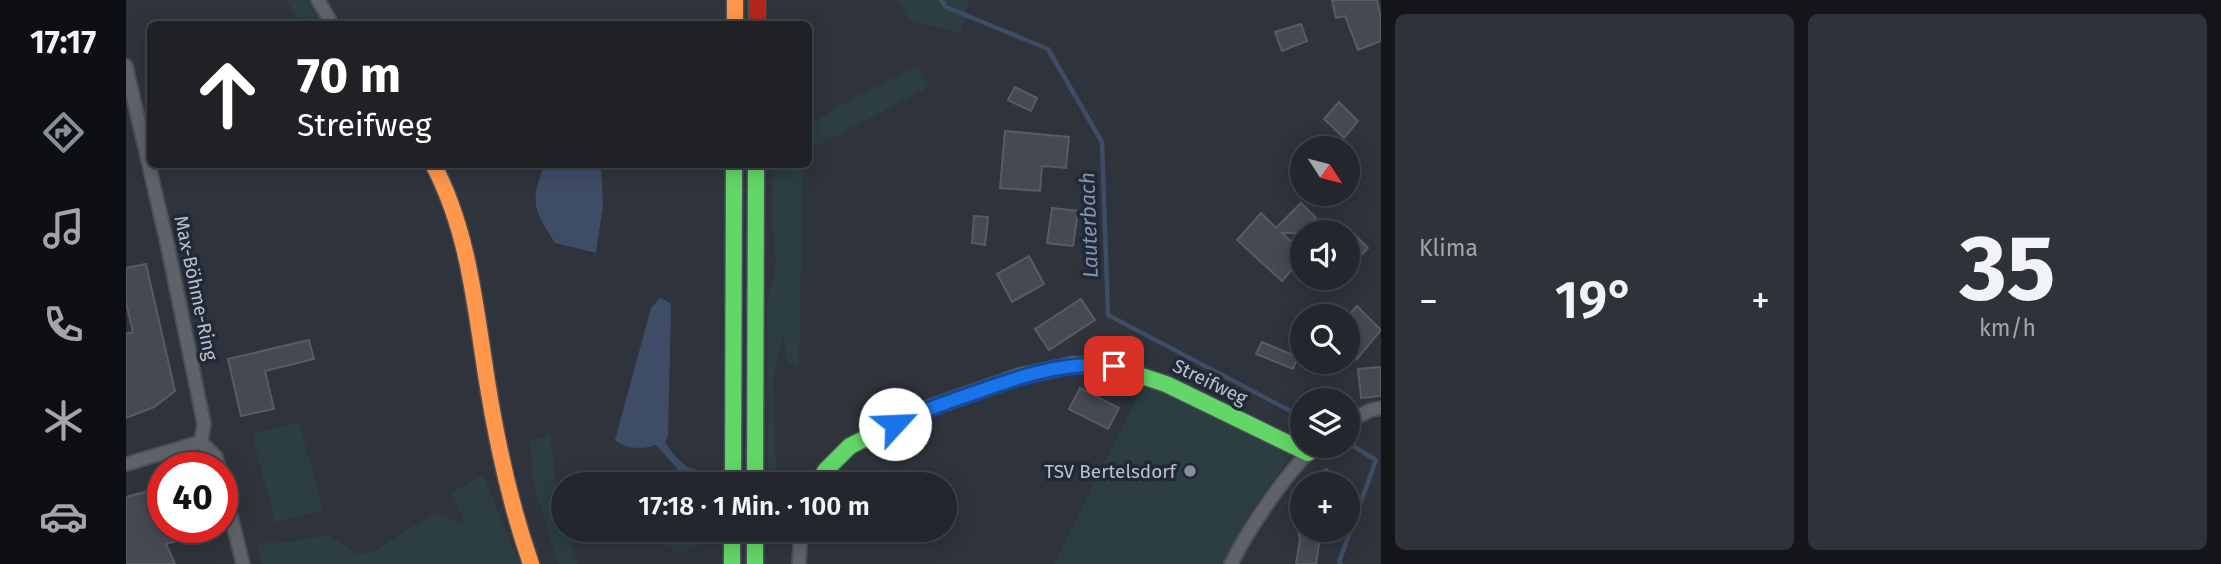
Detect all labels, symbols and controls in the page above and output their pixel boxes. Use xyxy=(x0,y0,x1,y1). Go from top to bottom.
text: 17:17 xyxy=(30,23,96,61)
text: 70 m xyxy=(297,46,401,105)
icon: ahead xyxy=(182,49,273,140)
text: Streifweg xyxy=(297,106,432,144)
icon: directions xyxy=(39,108,88,157)
north arrow xyxy=(1290,136,1360,206)
map controls xyxy=(1290,136,1360,542)
water label: Lauterbach xyxy=(1074,172,1104,278)
icon: music xyxy=(39,204,88,253)
street label: Max-Böhme-Ring xyxy=(169,214,223,363)
text: 35 xyxy=(1959,214,2056,323)
button: sound xyxy=(1290,220,1360,290)
text: Klima xyxy=(1419,234,1478,262)
text: 19° xyxy=(1555,269,1634,332)
text: − xyxy=(1419,278,1438,324)
text: + xyxy=(1751,278,1770,324)
icon: phone xyxy=(39,300,88,349)
button: search xyxy=(1290,304,1360,374)
text: km/h xyxy=(1979,314,2036,342)
pin xyxy=(1084,336,1144,396)
icon: arrive xyxy=(1095,347,1133,385)
street label: Streifweg xyxy=(1169,354,1251,410)
position arrow xyxy=(858,387,932,461)
button: layers xyxy=(1290,388,1360,458)
icon: climate xyxy=(39,396,88,445)
speed limit sign: 40 xyxy=(147,452,238,543)
place label: TSV Bertelsdorf xyxy=(1044,460,1178,483)
marker: TSV Bertelsdorf xyxy=(1182,463,1198,479)
button: + xyxy=(1290,472,1360,542)
text: 17:18 · 1 Min. · 100 m xyxy=(638,491,870,522)
icon: car xyxy=(39,492,88,541)

